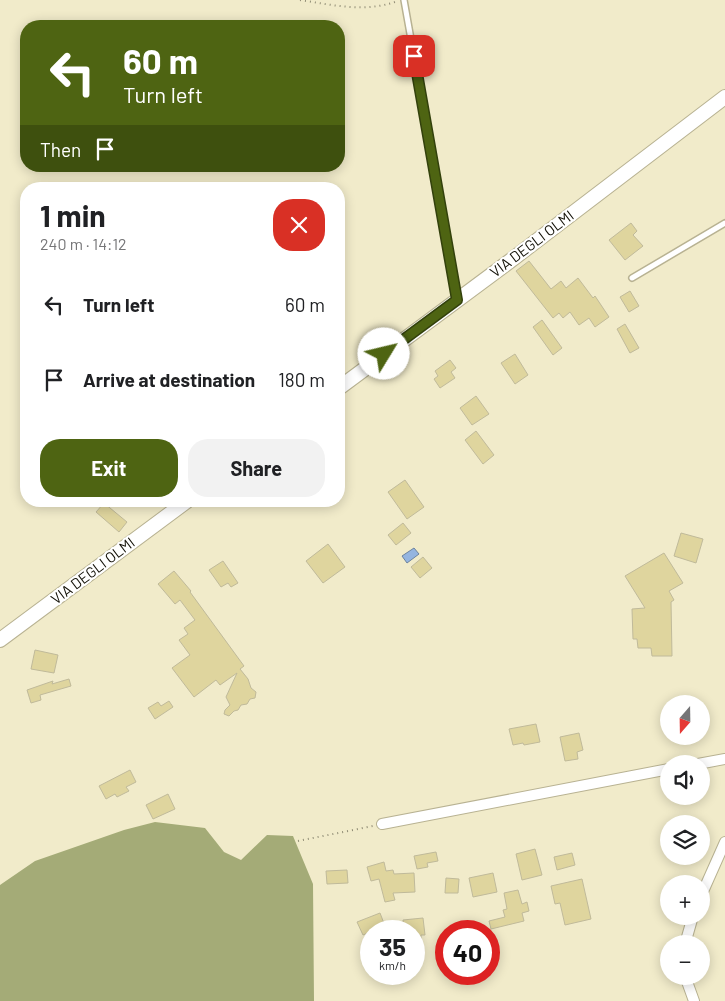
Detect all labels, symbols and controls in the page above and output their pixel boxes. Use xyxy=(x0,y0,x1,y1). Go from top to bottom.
pin xyxy=(393,35,435,77)
text: 60 m xyxy=(123,39,198,81)
icon: left xyxy=(40,40,105,105)
icon: arrive xyxy=(400,42,428,70)
text: Turn left xyxy=(123,81,203,107)
icon: arrive xyxy=(91,135,119,163)
text: Then xyxy=(40,138,81,161)
text: 1 min xyxy=(40,197,106,233)
button: close xyxy=(273,199,325,251)
street label: VIA DEGLI OLMI xyxy=(486,206,577,281)
text: 240 m · 14:12 xyxy=(40,234,127,253)
icon: left xyxy=(40,291,68,319)
text: Turn left xyxy=(83,293,154,316)
text: 60 m xyxy=(285,293,325,316)
position arrow xyxy=(357,327,409,379)
icon: arrive xyxy=(40,366,68,394)
text: Arrive at destination xyxy=(83,368,255,391)
text: 180 m xyxy=(278,368,325,391)
button: Exit xyxy=(40,439,178,497)
button: Share xyxy=(188,439,325,497)
street label: VIA DEGLI OLMI xyxy=(47,533,138,608)
north arrow xyxy=(660,695,710,745)
map controls xyxy=(660,695,710,985)
button: sound xyxy=(660,755,710,805)
button: layers xyxy=(660,815,710,865)
button: + xyxy=(660,875,710,925)
speed limit sign: 40 xyxy=(435,920,500,985)
text: 35 xyxy=(379,931,406,961)
button: − xyxy=(660,935,710,985)
text: km/h xyxy=(379,958,406,972)

